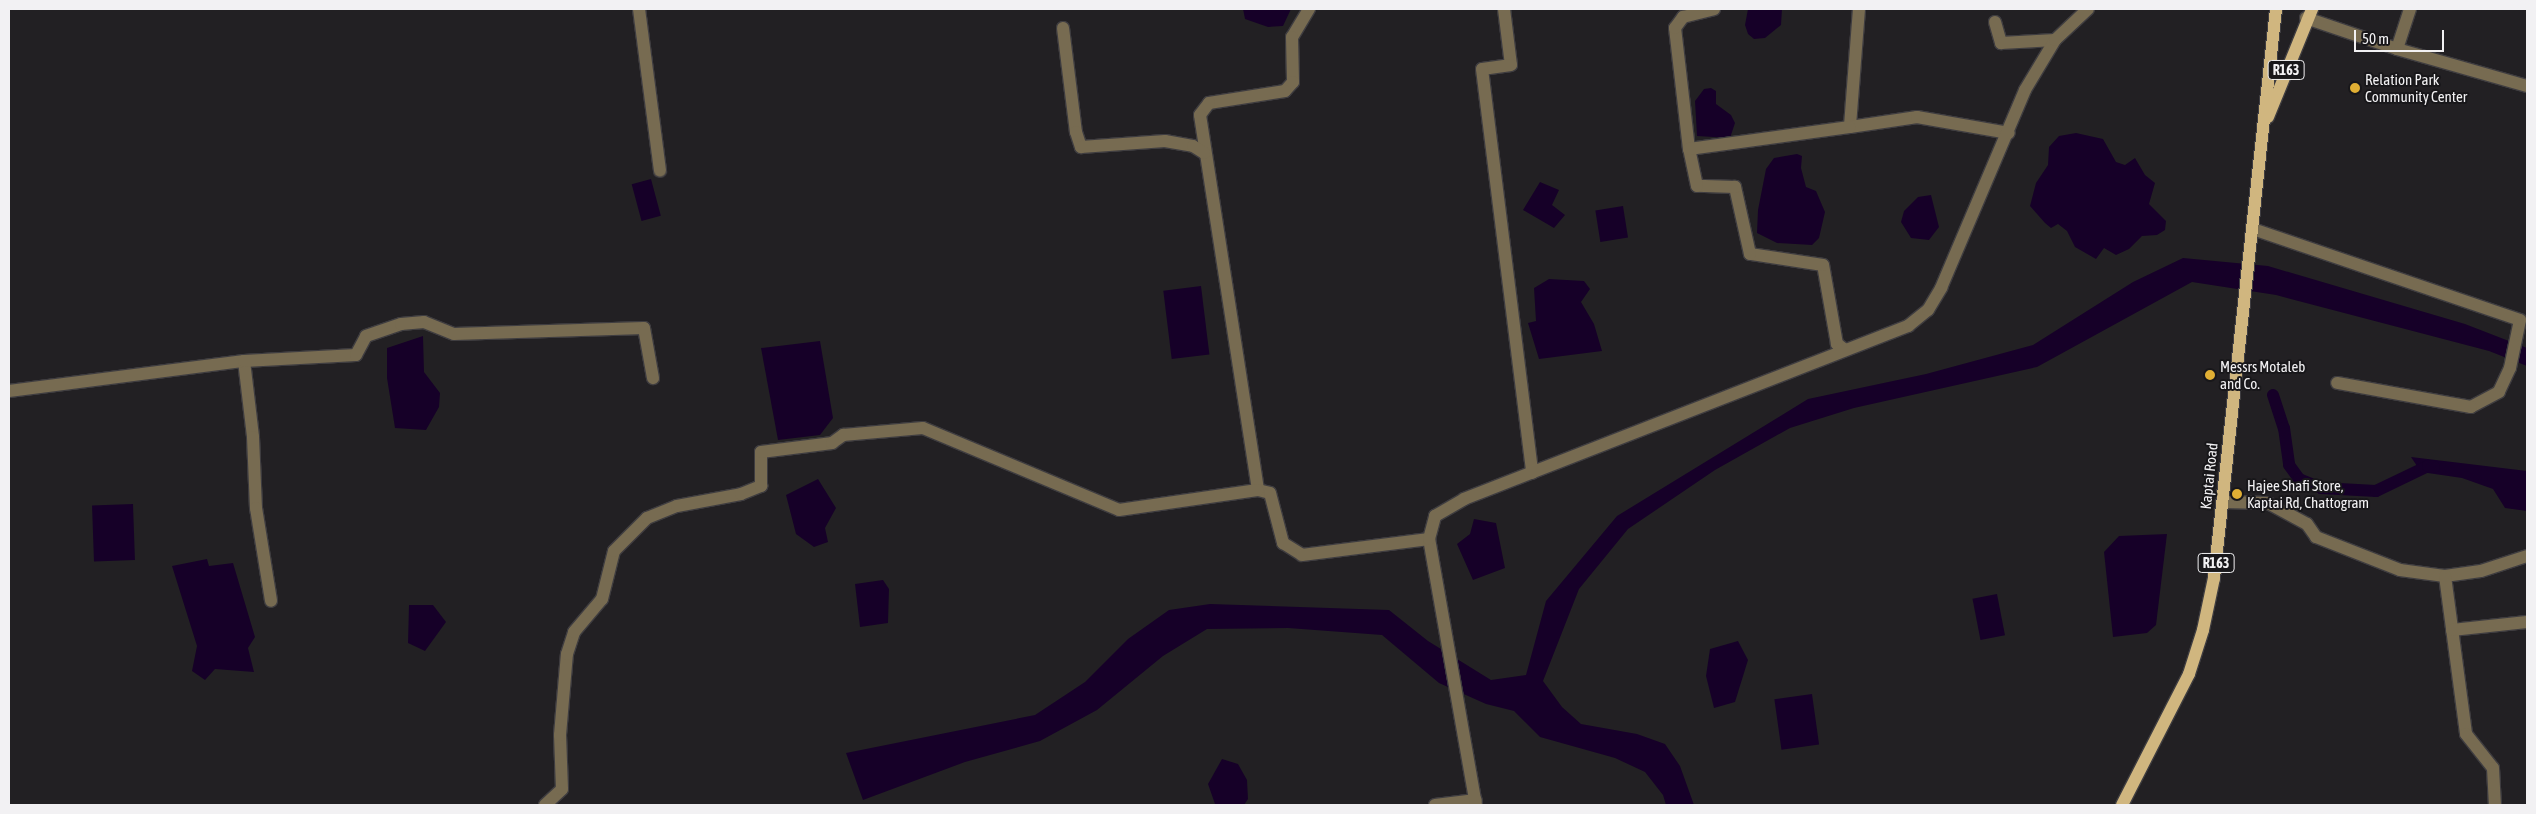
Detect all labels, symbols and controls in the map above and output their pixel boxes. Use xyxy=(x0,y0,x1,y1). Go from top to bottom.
scale bar xyxy=(2356,20,2446,52)
text: 50 m xyxy=(2362,30,2389,47)
road number: R163 xyxy=(2267,58,2305,82)
place label: Relation Park Community Center xyxy=(2365,70,2467,105)
marker: Relation Park Community Center xyxy=(2349,82,2361,94)
place label: Messrs Motaleb and Co. xyxy=(2220,357,2305,392)
marker: Messrs Motaleb and Co. xyxy=(2204,369,2216,381)
street label: Kaptai Road xyxy=(2197,442,2221,510)
place label: Hajee Shafi Store, Kaptai Rd, Chattogram xyxy=(2247,476,2369,511)
marker: Hajee Shafi Store, Kaptai Rd, Chattogram xyxy=(2231,488,2243,500)
road number: R163 xyxy=(2197,552,2235,574)

